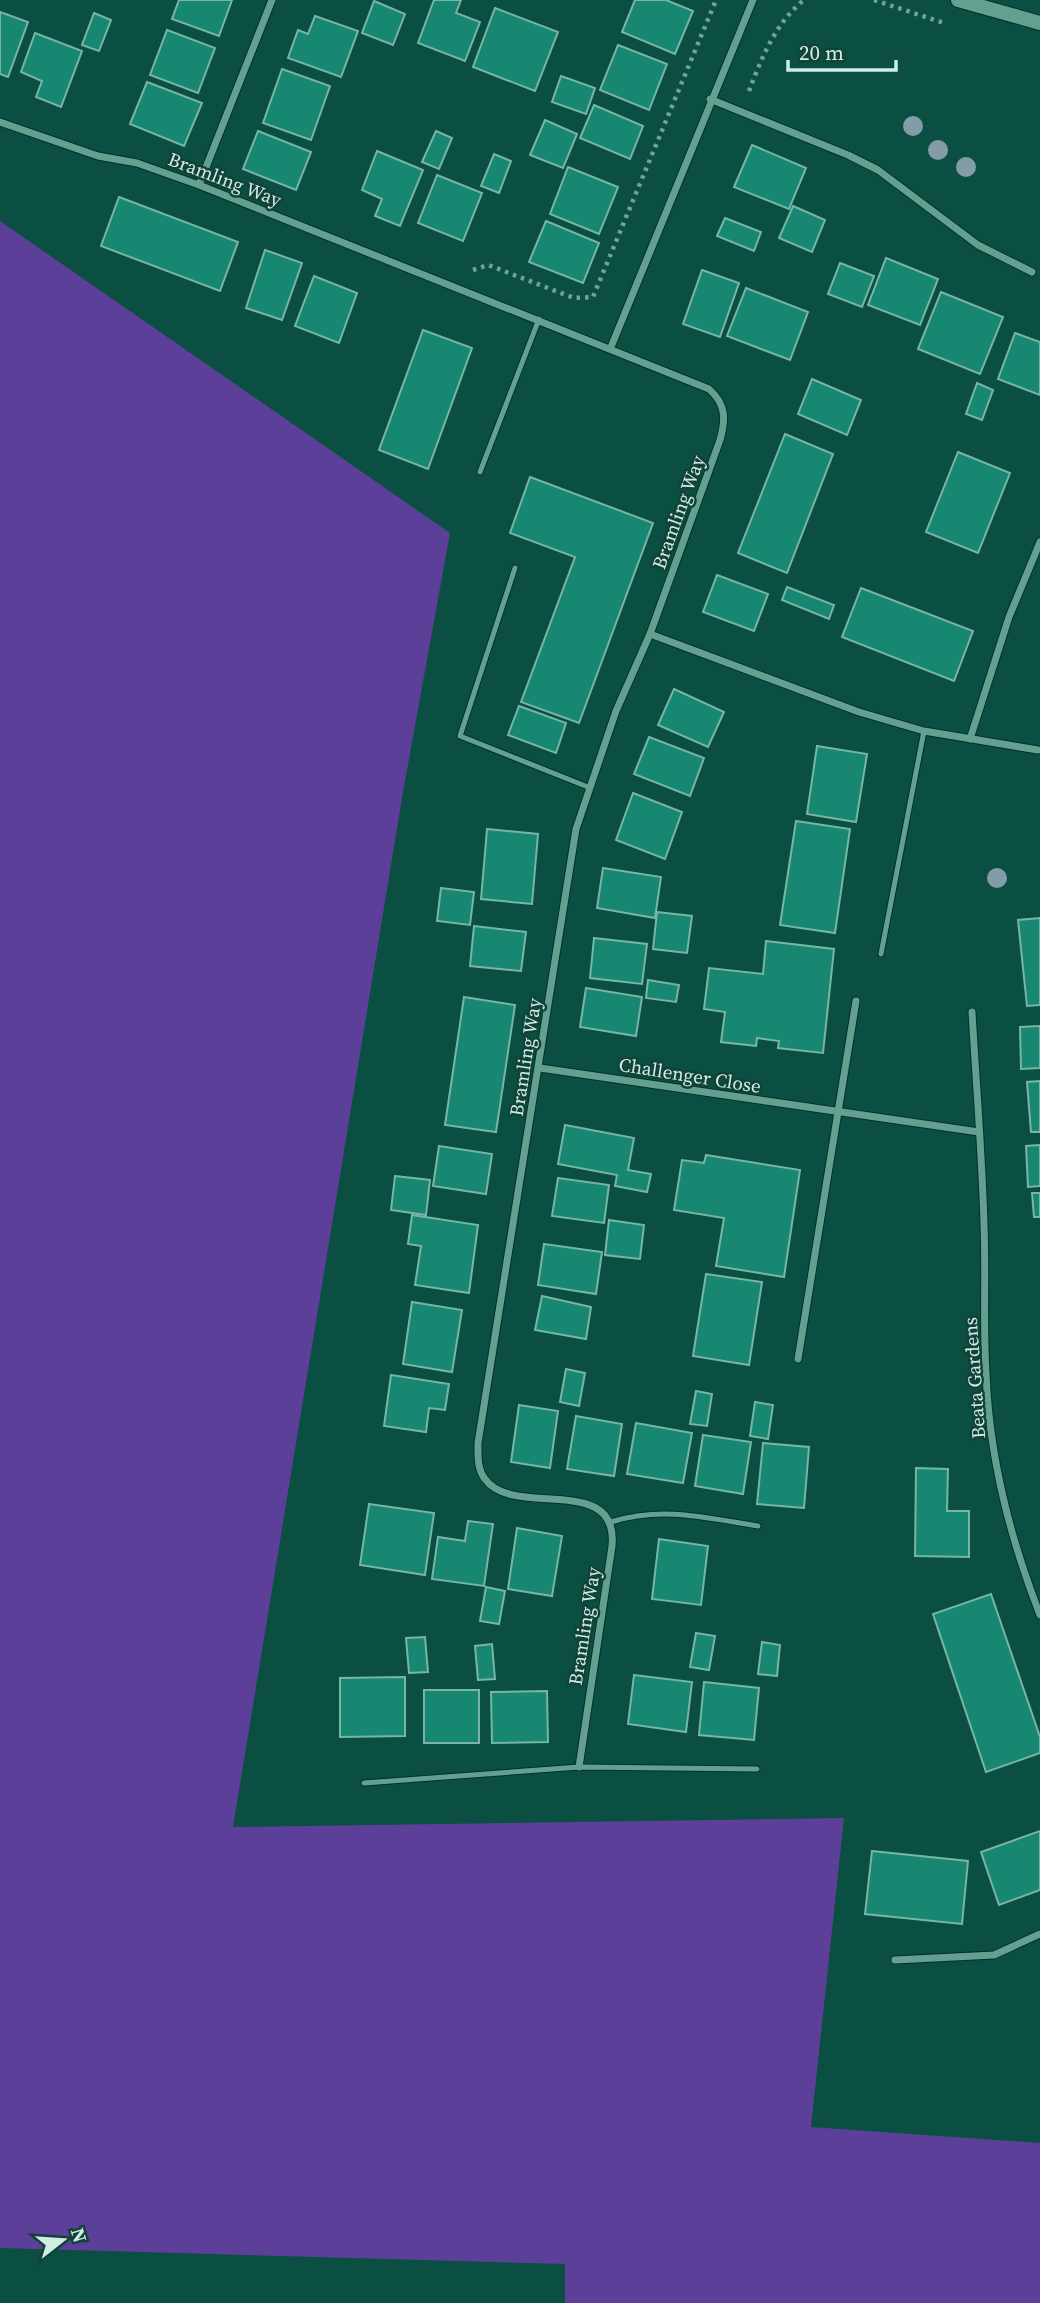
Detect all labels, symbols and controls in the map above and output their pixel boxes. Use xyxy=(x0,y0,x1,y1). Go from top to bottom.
scale bar xyxy=(788,28,897,72)
text: 20 m xyxy=(799,38,844,67)
street label: Bramling Way xyxy=(165,146,286,213)
street label: Bramling Way xyxy=(645,451,711,572)
street label: Bramling Way xyxy=(503,996,547,1118)
street label: Challenger Close xyxy=(617,1051,763,1099)
street label: Beata Gardens xyxy=(957,1316,991,1440)
street label: Bramling Way xyxy=(562,1565,606,1687)
north arrow xyxy=(28,2205,98,2275)
text: N xyxy=(65,2225,94,2246)

